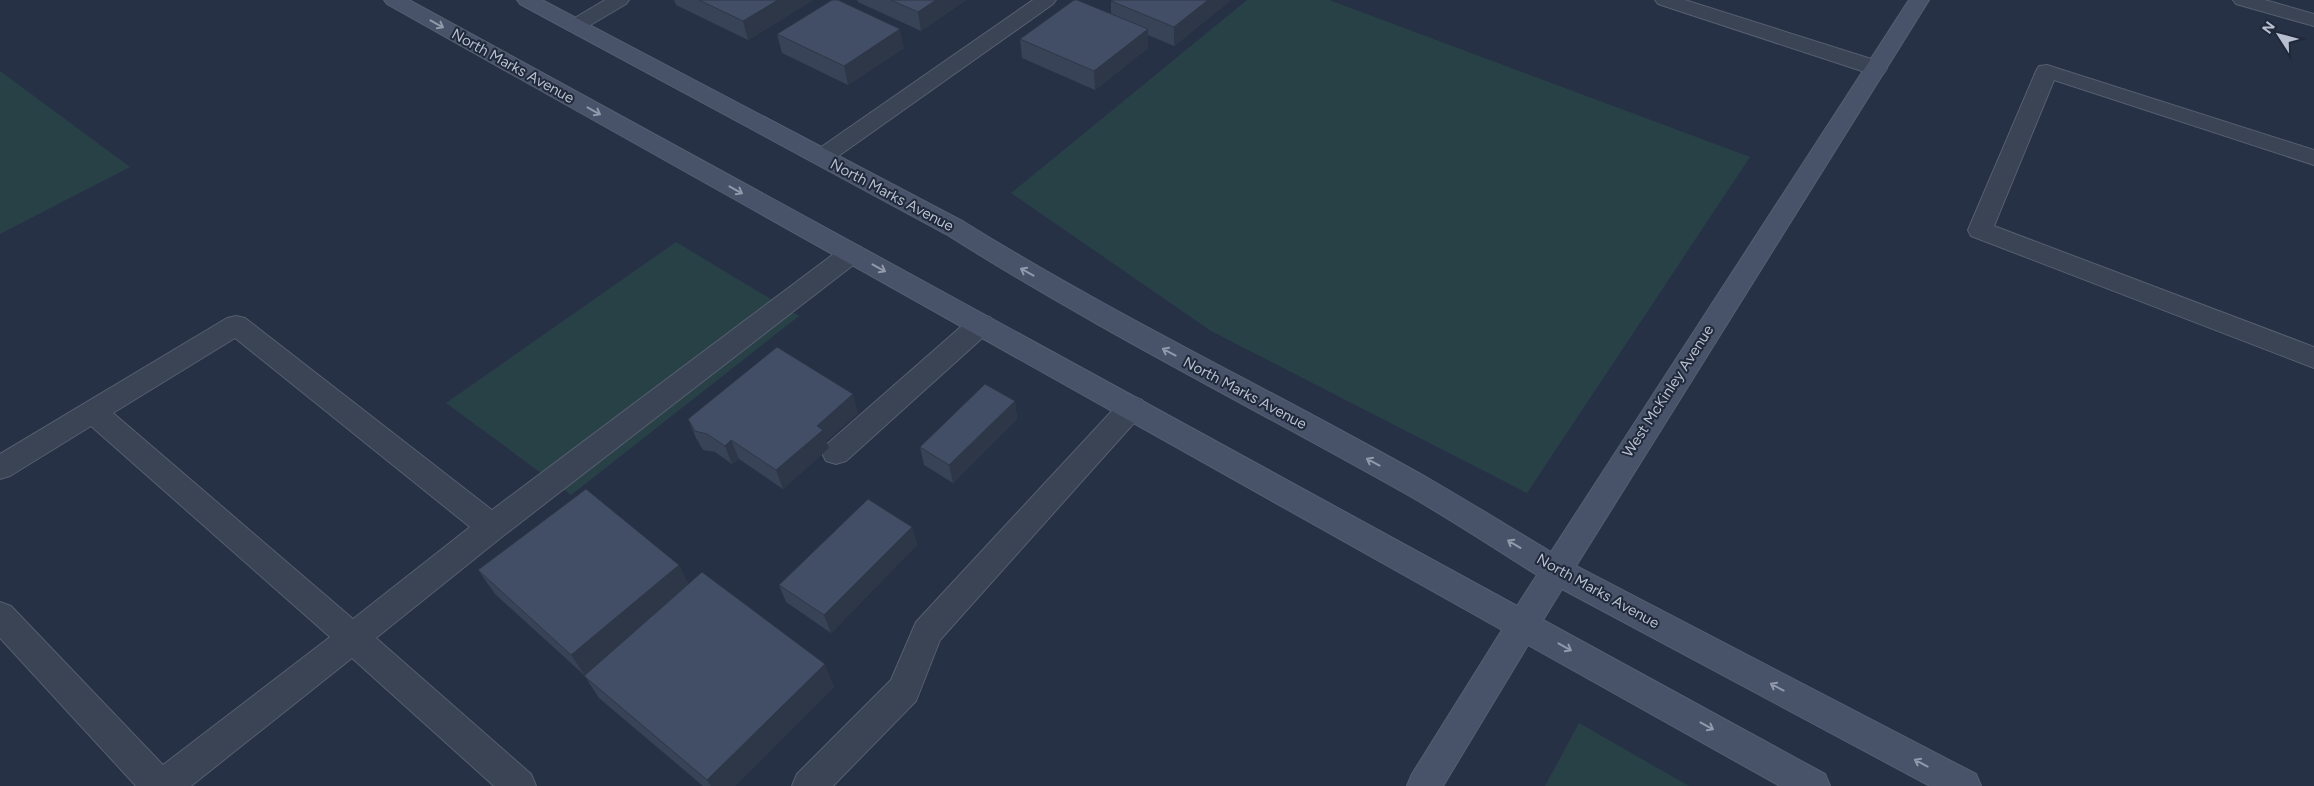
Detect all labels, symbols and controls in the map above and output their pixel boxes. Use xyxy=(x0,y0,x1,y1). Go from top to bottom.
north arrow xyxy=(2254,10,2304,60)
text: N xyxy=(2259,18,2279,37)
one-way arrow xyxy=(429,19,443,29)
street label: North Marks Avenue xyxy=(449,25,577,107)
one-way arrow xyxy=(587,106,602,116)
street label: North Marks Avenue xyxy=(827,155,957,235)
one-way arrow xyxy=(729,185,743,195)
one-way arrow xyxy=(871,263,886,273)
one-way arrow xyxy=(1020,267,1035,277)
street label: West McKinley Avenue xyxy=(1619,322,1717,460)
one-way arrow xyxy=(1162,346,1177,356)
street label: North Marks Avenue xyxy=(1180,353,1310,433)
one-way arrow xyxy=(1367,457,1381,467)
one-way arrow xyxy=(1507,539,1521,549)
street label: North Marks Avenue xyxy=(1534,550,1662,632)
one-way arrow xyxy=(1557,642,1572,652)
one-way arrow xyxy=(1770,682,1785,691)
one-way arrow xyxy=(1699,722,1713,732)
one-way arrow xyxy=(1913,758,1928,768)

